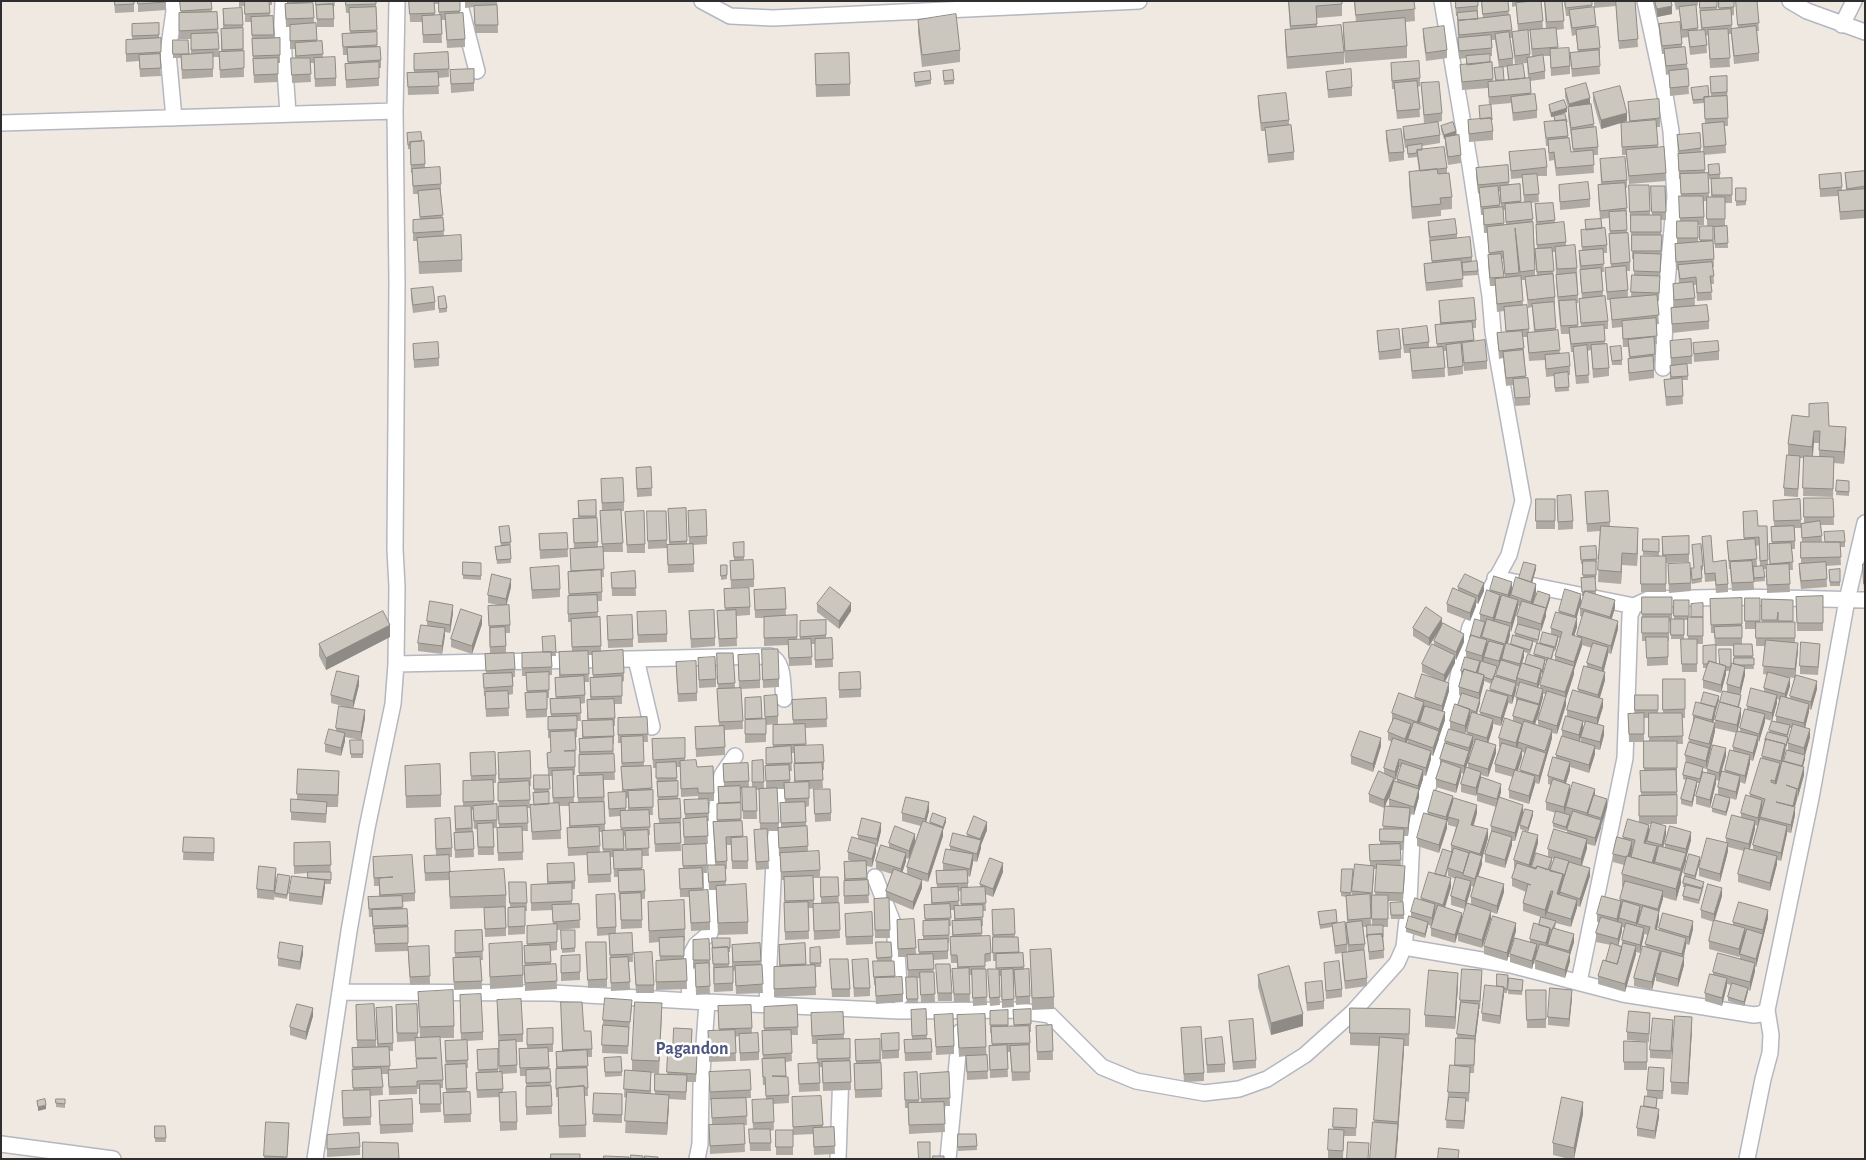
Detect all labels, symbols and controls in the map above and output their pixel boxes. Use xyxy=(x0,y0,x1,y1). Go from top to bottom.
district label: Pagandon xyxy=(656,1038,728,1060)

